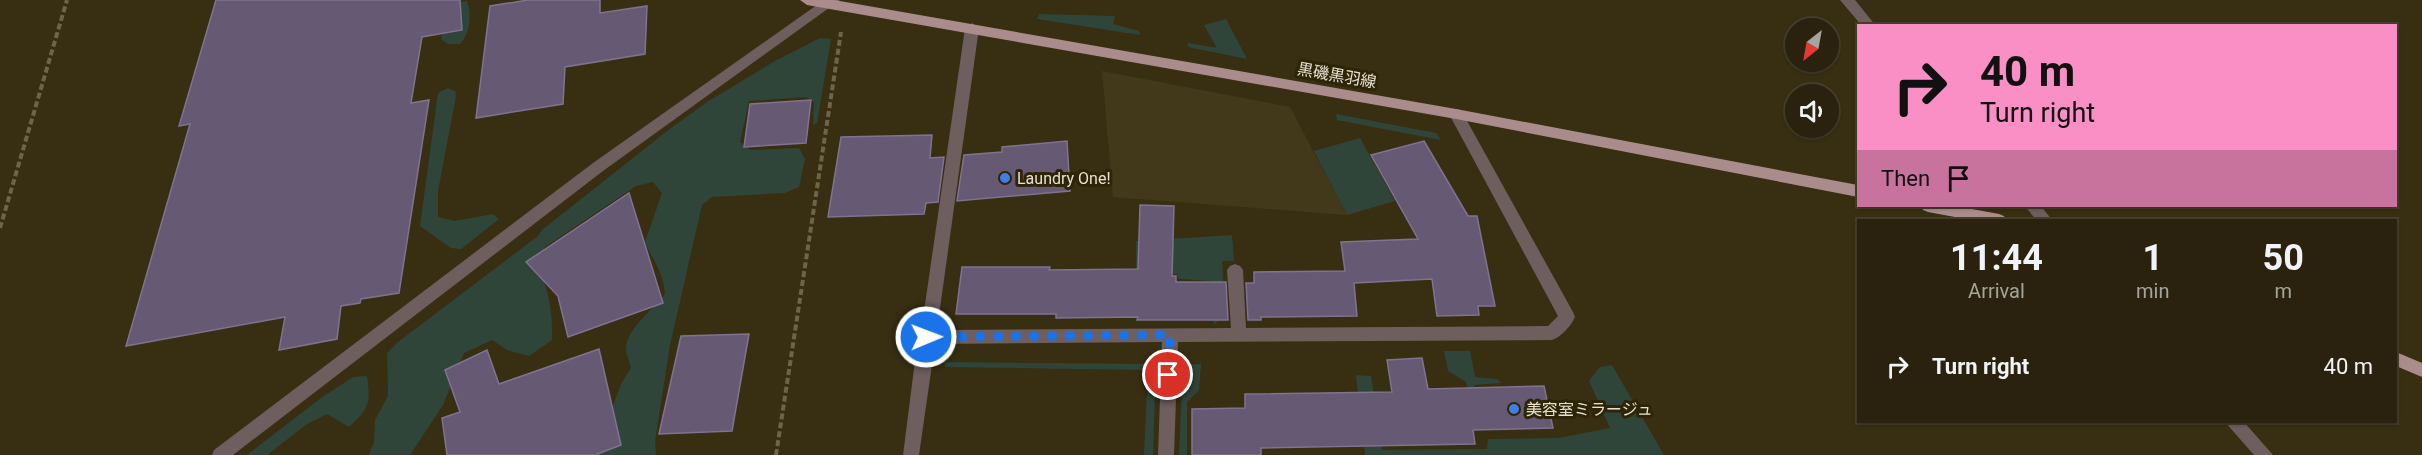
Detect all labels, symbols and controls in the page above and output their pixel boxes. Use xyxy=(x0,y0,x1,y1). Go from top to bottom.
north arrow xyxy=(1785,18,1839,72)
map controls xyxy=(1785,18,1839,138)
text: 40 m xyxy=(1980,47,2075,96)
icon: right xyxy=(1881,48,1959,126)
street label: 黒磯黒羽線 xyxy=(1296,59,1378,92)
button: sound xyxy=(1785,84,1839,138)
text: Turn right xyxy=(1980,97,2095,129)
icon: arrive xyxy=(1942,162,1975,195)
text: Then xyxy=(1881,166,1930,191)
place label: Laundry One! xyxy=(1017,169,1111,188)
marker: Laundry One! xyxy=(998,171,1012,185)
text: 11:44 xyxy=(1950,237,2043,279)
text: 1 xyxy=(2142,237,2163,279)
text: 50 xyxy=(2263,237,2304,279)
text: Arrival xyxy=(1968,279,2025,303)
text: min xyxy=(2136,279,2169,303)
text: m xyxy=(2274,279,2292,303)
position arrow xyxy=(894,305,958,369)
pin xyxy=(1142,349,1193,400)
icon: right xyxy=(1881,350,1914,383)
text: Turn right xyxy=(1932,354,2029,379)
text: 40 m xyxy=(2324,354,2373,379)
icon: arrive xyxy=(1151,358,1184,391)
place label: 美容室ミラージュ xyxy=(1526,400,1653,419)
marker: 美容室ミラージュ xyxy=(1507,402,1521,416)

